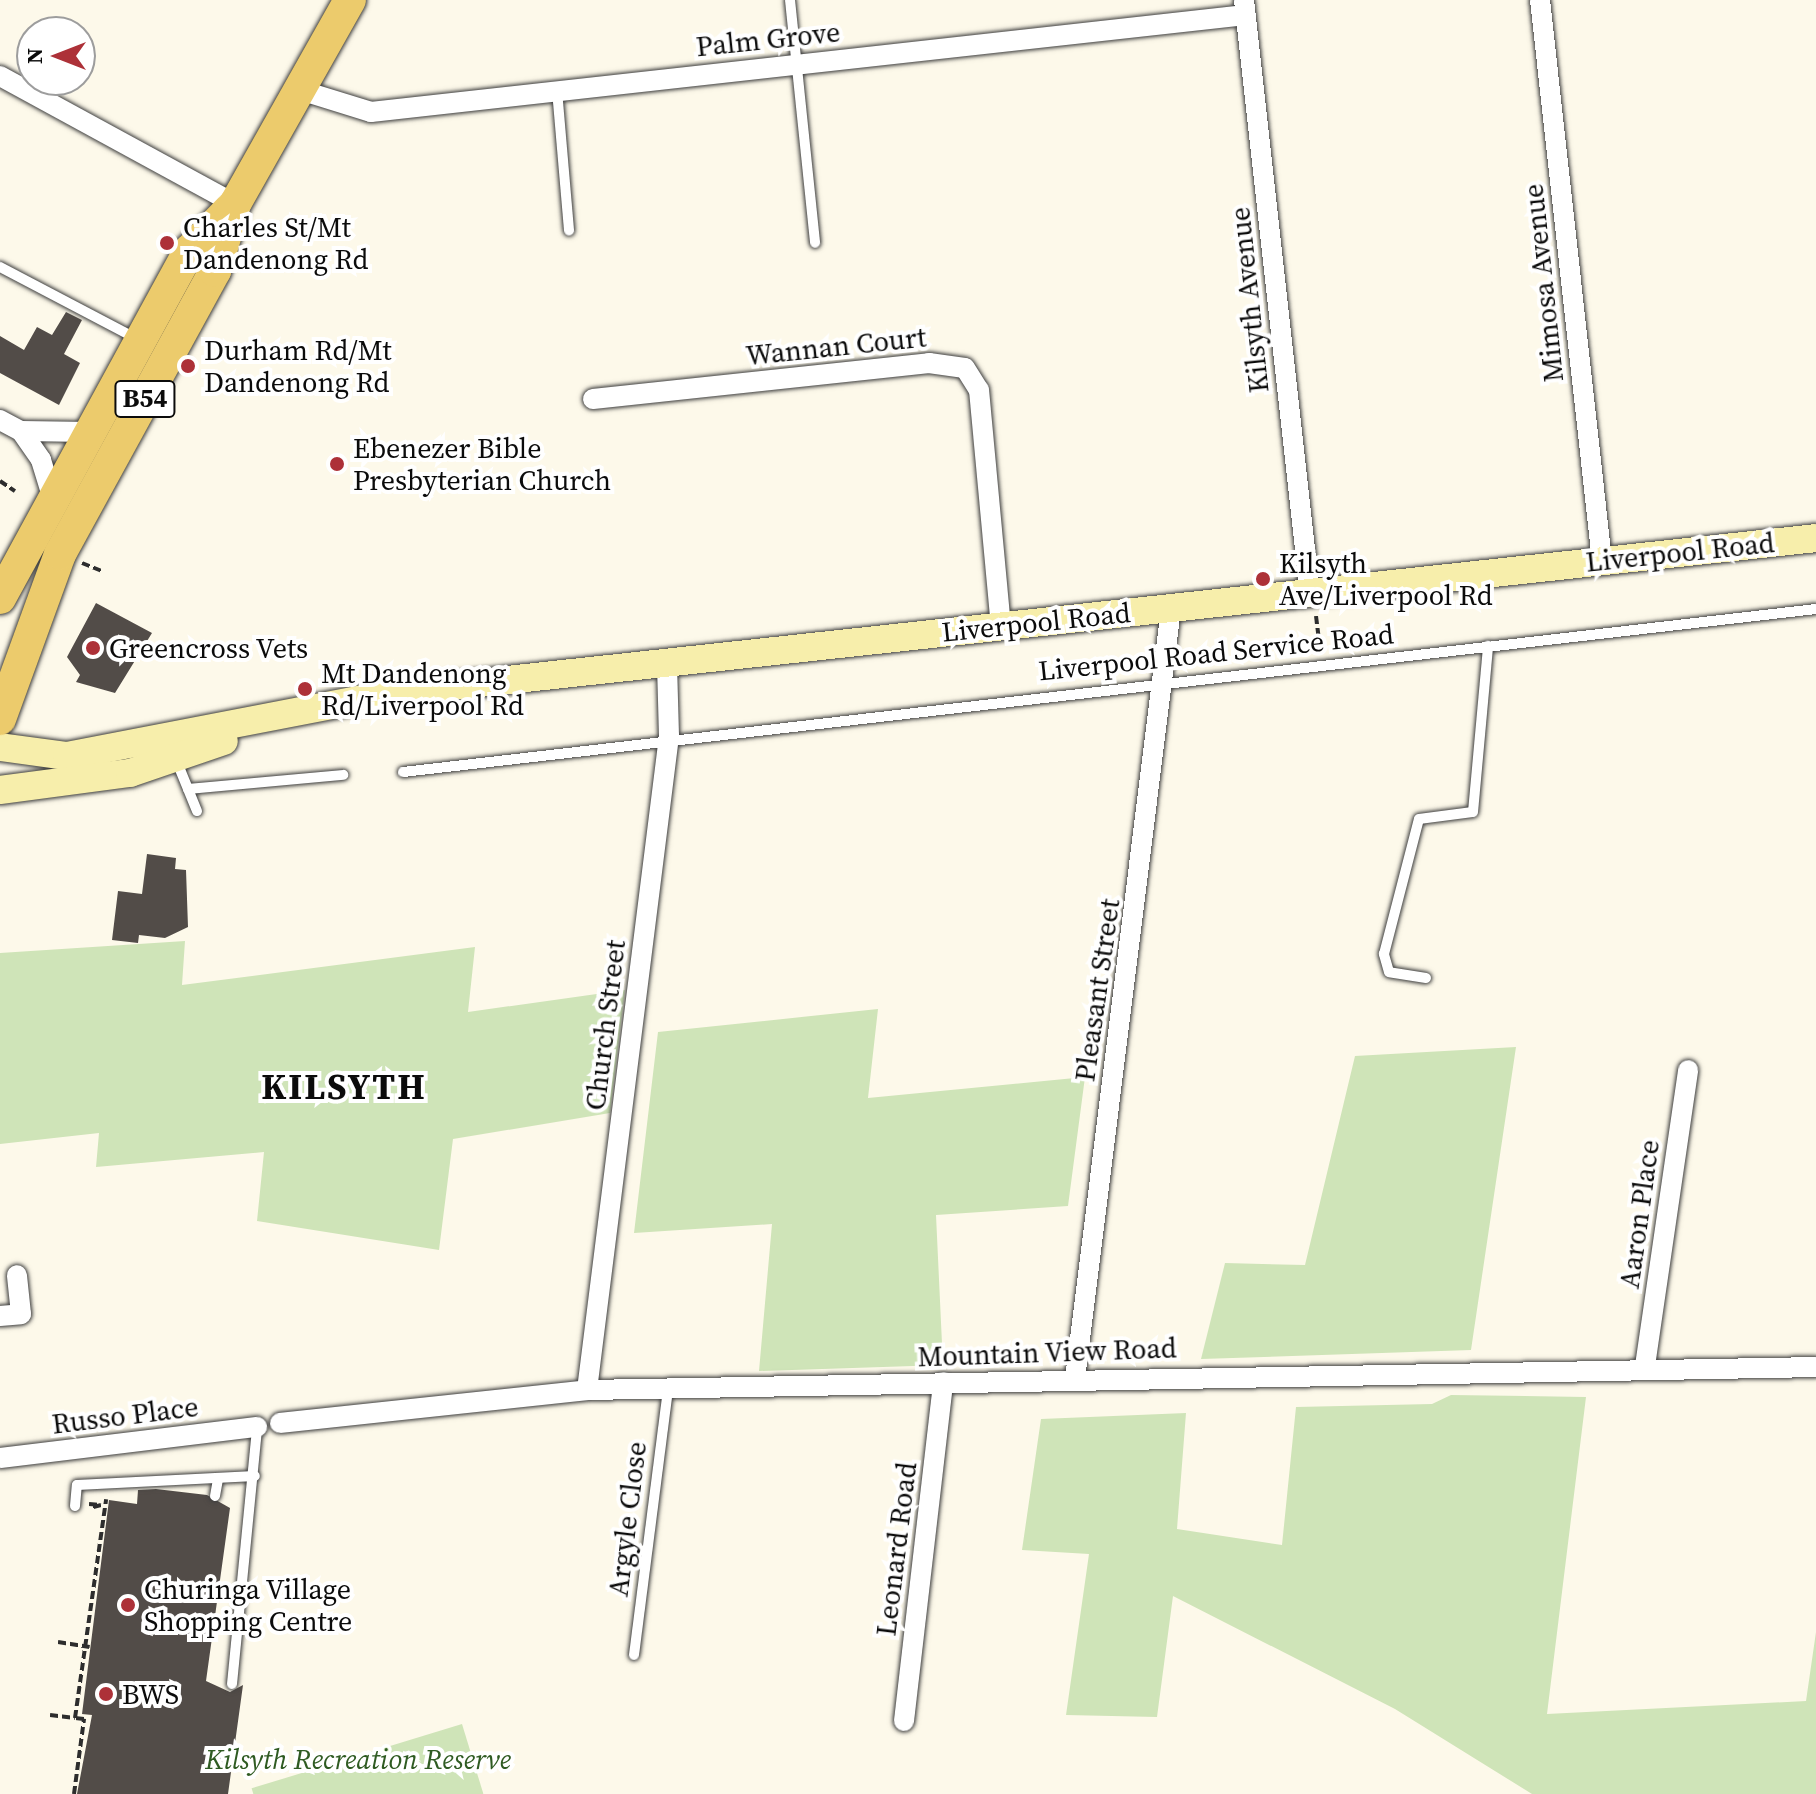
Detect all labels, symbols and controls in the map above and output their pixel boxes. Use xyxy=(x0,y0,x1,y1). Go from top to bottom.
street label: Palm Grove xyxy=(694,15,842,63)
north arrow xyxy=(16,16,96,96)
text: N xyxy=(19,48,49,64)
street label: Mimosa Avenue xyxy=(1516,182,1570,384)
street label: Kilsyth Avenue xyxy=(1223,206,1275,394)
place label: Charles St/Mt Dandenong Rd xyxy=(183,210,368,276)
marker: Charles St/Mt Dandenong Rd xyxy=(158,234,176,252)
street label: Wannan Court xyxy=(744,320,928,372)
place label: Durham Rd/Mt Dandenong Rd xyxy=(204,333,392,399)
marker: Durham Rd/Mt Dandenong Rd xyxy=(179,357,197,375)
road number: B54 xyxy=(113,377,177,421)
place label: Ebenezer Bible Presbyterian Church xyxy=(353,431,611,497)
marker: Ebenezer Bible Presbyterian Church xyxy=(328,455,346,473)
street label: Liverpool Road xyxy=(1584,525,1776,579)
place label: Kilsyth Ave/Liverpool Rd xyxy=(1279,546,1493,612)
marker: Kilsyth Ave/Liverpool Rd xyxy=(1254,570,1272,588)
street label: Liverpool Road xyxy=(940,595,1132,649)
street label: Liverpool Road Service Road xyxy=(1037,617,1395,687)
place label: Greencross Vets xyxy=(109,631,309,665)
marker: Greencross Vets xyxy=(84,639,102,657)
place label: Mt Dandenong Rd/Liverpool Rd xyxy=(321,656,524,722)
marker: Mt Dandenong Rd/Liverpool Rd xyxy=(296,680,314,698)
street label: Pleasant Street xyxy=(1068,896,1126,1084)
street label: Church Street xyxy=(578,938,632,1112)
district label: KILSYTH xyxy=(261,1065,427,1109)
street label: Aaron Place xyxy=(1612,1138,1666,1290)
street label: Mountain View Road xyxy=(917,1331,1177,1373)
street label: Russo Place xyxy=(50,1389,200,1441)
street label: Argyle Close xyxy=(601,1440,653,1598)
street label: Leonard Road xyxy=(869,1460,923,1638)
place label: Churinga Village Shopping Centre xyxy=(144,1572,352,1638)
marker: Churinga Village Shopping Centre xyxy=(119,1596,137,1614)
place label: BWS xyxy=(122,1677,179,1711)
marker: BWS xyxy=(97,1685,115,1703)
park label: Kilsyth Recreation Reserve xyxy=(205,1742,511,1776)

